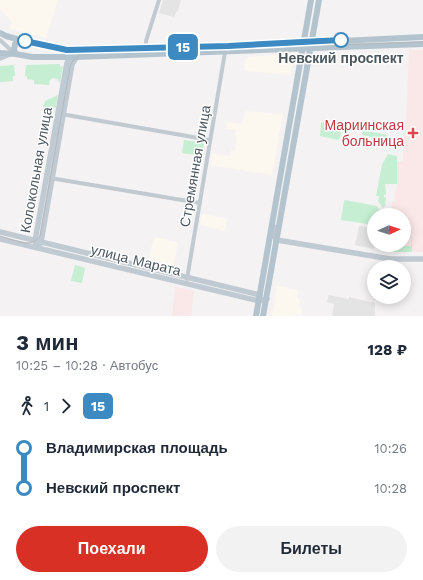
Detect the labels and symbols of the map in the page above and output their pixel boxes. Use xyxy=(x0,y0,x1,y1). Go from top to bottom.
marker: Невский проспект xyxy=(333,32,349,48)
unlabelled marker xyxy=(17,33,33,49)
line badge: 15 xyxy=(165,34,201,60)
place label: Невский проспект xyxy=(278,50,404,66)
street label: Стремянная улица xyxy=(176,104,214,228)
street label: Колокольная улица xyxy=(17,106,55,234)
place label: Мариинская больница xyxy=(324,117,404,149)
marker: Мариинская больница xyxy=(407,127,419,139)
north arrow xyxy=(367,208,411,252)
street label: улица Марата xyxy=(89,241,183,279)

